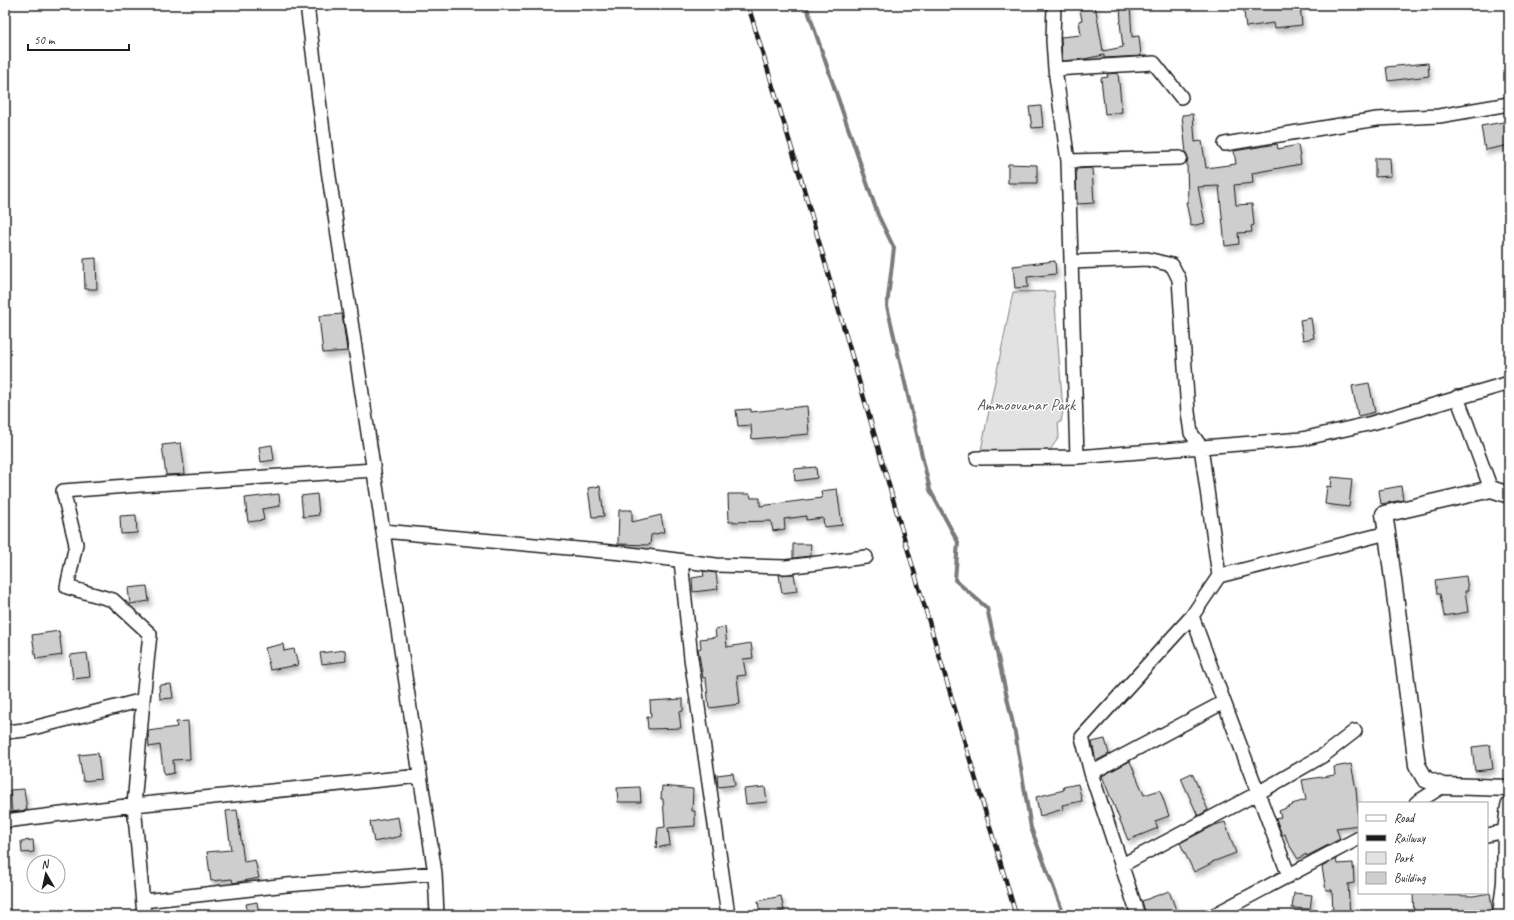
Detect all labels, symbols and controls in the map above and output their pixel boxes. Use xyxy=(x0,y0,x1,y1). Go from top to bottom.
scale bar xyxy=(28,26,129,52)
text: 50 m xyxy=(34,32,56,48)
park label: Ammoovanar Park xyxy=(977,395,1076,415)
legend xyxy=(1358,802,1488,894)
text: Road xyxy=(1394,810,1416,826)
text: Railway xyxy=(1394,830,1426,846)
text: Park xyxy=(1394,850,1415,866)
north arrow xyxy=(26,854,66,894)
text: N xyxy=(40,856,51,872)
text: Building xyxy=(1394,870,1426,886)

